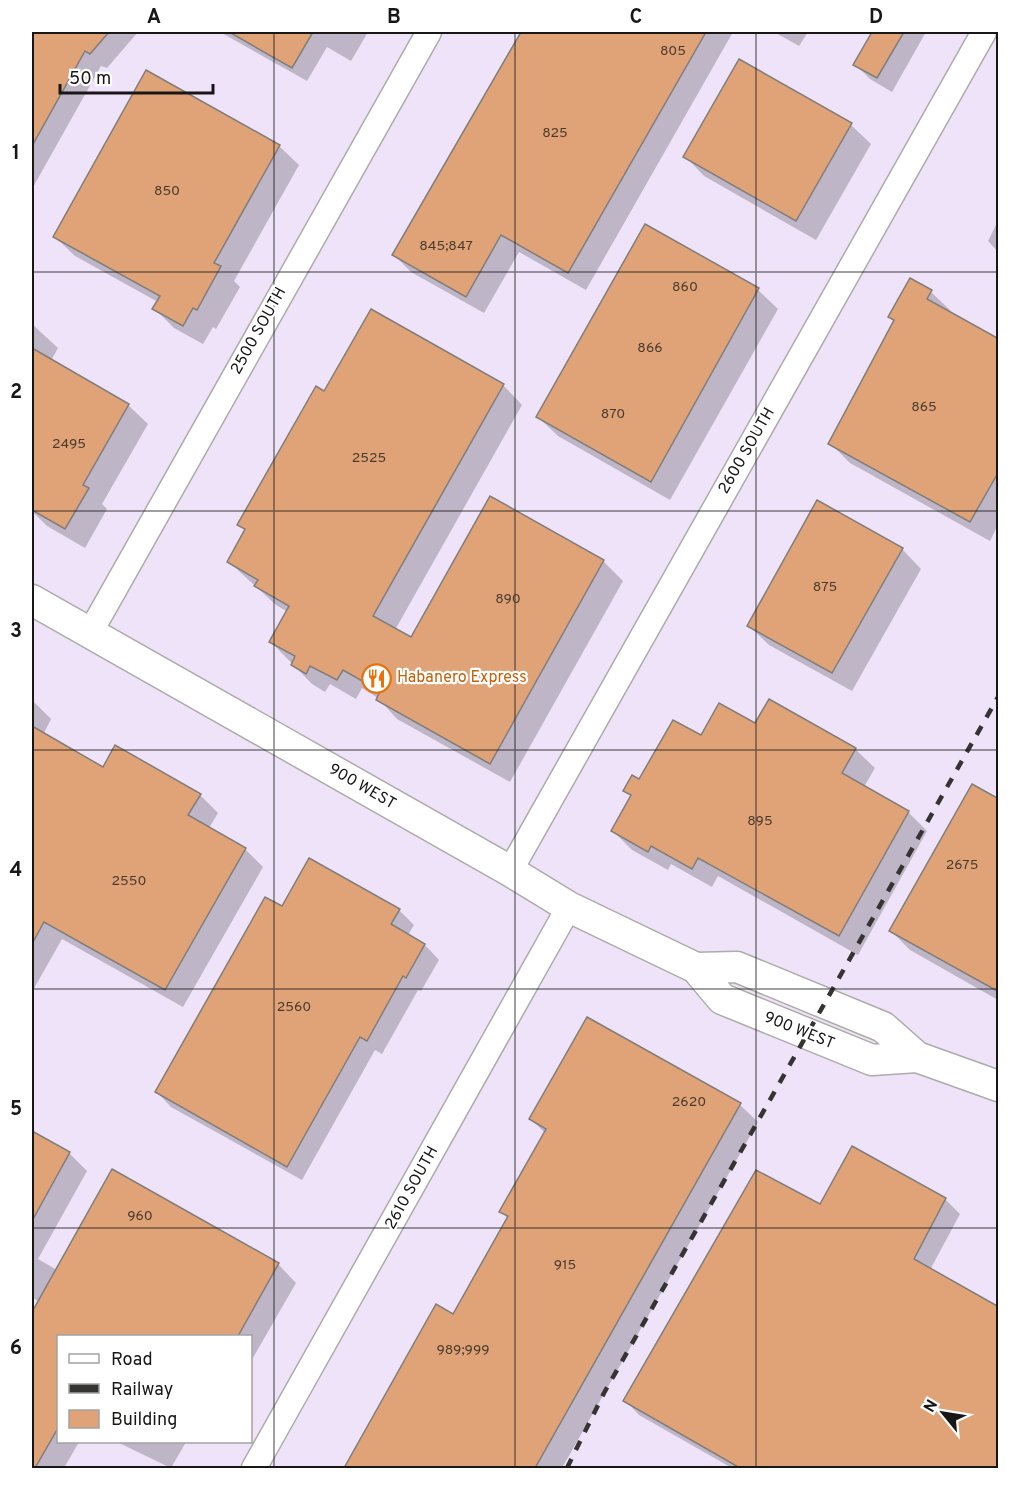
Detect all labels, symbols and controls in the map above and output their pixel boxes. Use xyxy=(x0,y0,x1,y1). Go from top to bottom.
text: A xyxy=(147,5,161,31)
text: B xyxy=(387,5,401,31)
text: C xyxy=(630,5,642,31)
text: D xyxy=(869,5,883,31)
house number: 805 xyxy=(660,43,686,60)
scale bar xyxy=(60,57,213,95)
text: 50 m xyxy=(69,68,111,91)
house number: 825 xyxy=(542,125,568,142)
text: 1 xyxy=(12,141,20,167)
house number: 850 xyxy=(154,183,180,200)
house number: 845;847 xyxy=(419,238,473,255)
house number: 860 xyxy=(672,279,698,296)
street label: 2500 SOUTH xyxy=(227,284,291,378)
house number: 866 xyxy=(637,340,663,357)
text: 2 xyxy=(10,380,22,406)
house number: 865 xyxy=(911,399,937,416)
street label: 2600 SOUTH xyxy=(714,404,780,498)
house number: 870 xyxy=(601,406,625,423)
house number: 2495 xyxy=(52,436,86,453)
house number: 2525 xyxy=(352,450,386,467)
house number: 875 xyxy=(813,579,837,596)
house number: 890 xyxy=(495,591,521,608)
text: 3 xyxy=(10,619,22,645)
restaurant icon: Habanero Express xyxy=(360,662,392,694)
place label: Habanero Express xyxy=(397,668,527,688)
street label: 900 WEST xyxy=(325,760,399,814)
house number: 895 xyxy=(747,813,773,830)
house number: 2675 xyxy=(946,857,978,874)
text: 4 xyxy=(10,858,22,884)
house number: 2550 xyxy=(112,873,146,890)
house number: 2560 xyxy=(277,999,311,1016)
street label: 900 WEST xyxy=(761,1008,837,1054)
house number: 2620 xyxy=(672,1094,706,1111)
text: 5 xyxy=(10,1097,22,1123)
street label: 2610 SOUTH xyxy=(381,1143,443,1233)
house number: 960 xyxy=(127,1208,153,1225)
house number: 915 xyxy=(554,1257,576,1274)
legend xyxy=(57,1335,252,1443)
text: 6 xyxy=(10,1336,22,1362)
house number: 989;999 xyxy=(436,1342,490,1359)
text: Road xyxy=(111,1349,153,1372)
text: Railway xyxy=(111,1379,173,1402)
north arrow xyxy=(913,1383,973,1443)
text: N xyxy=(920,1397,943,1416)
text: Building xyxy=(111,1409,177,1432)

